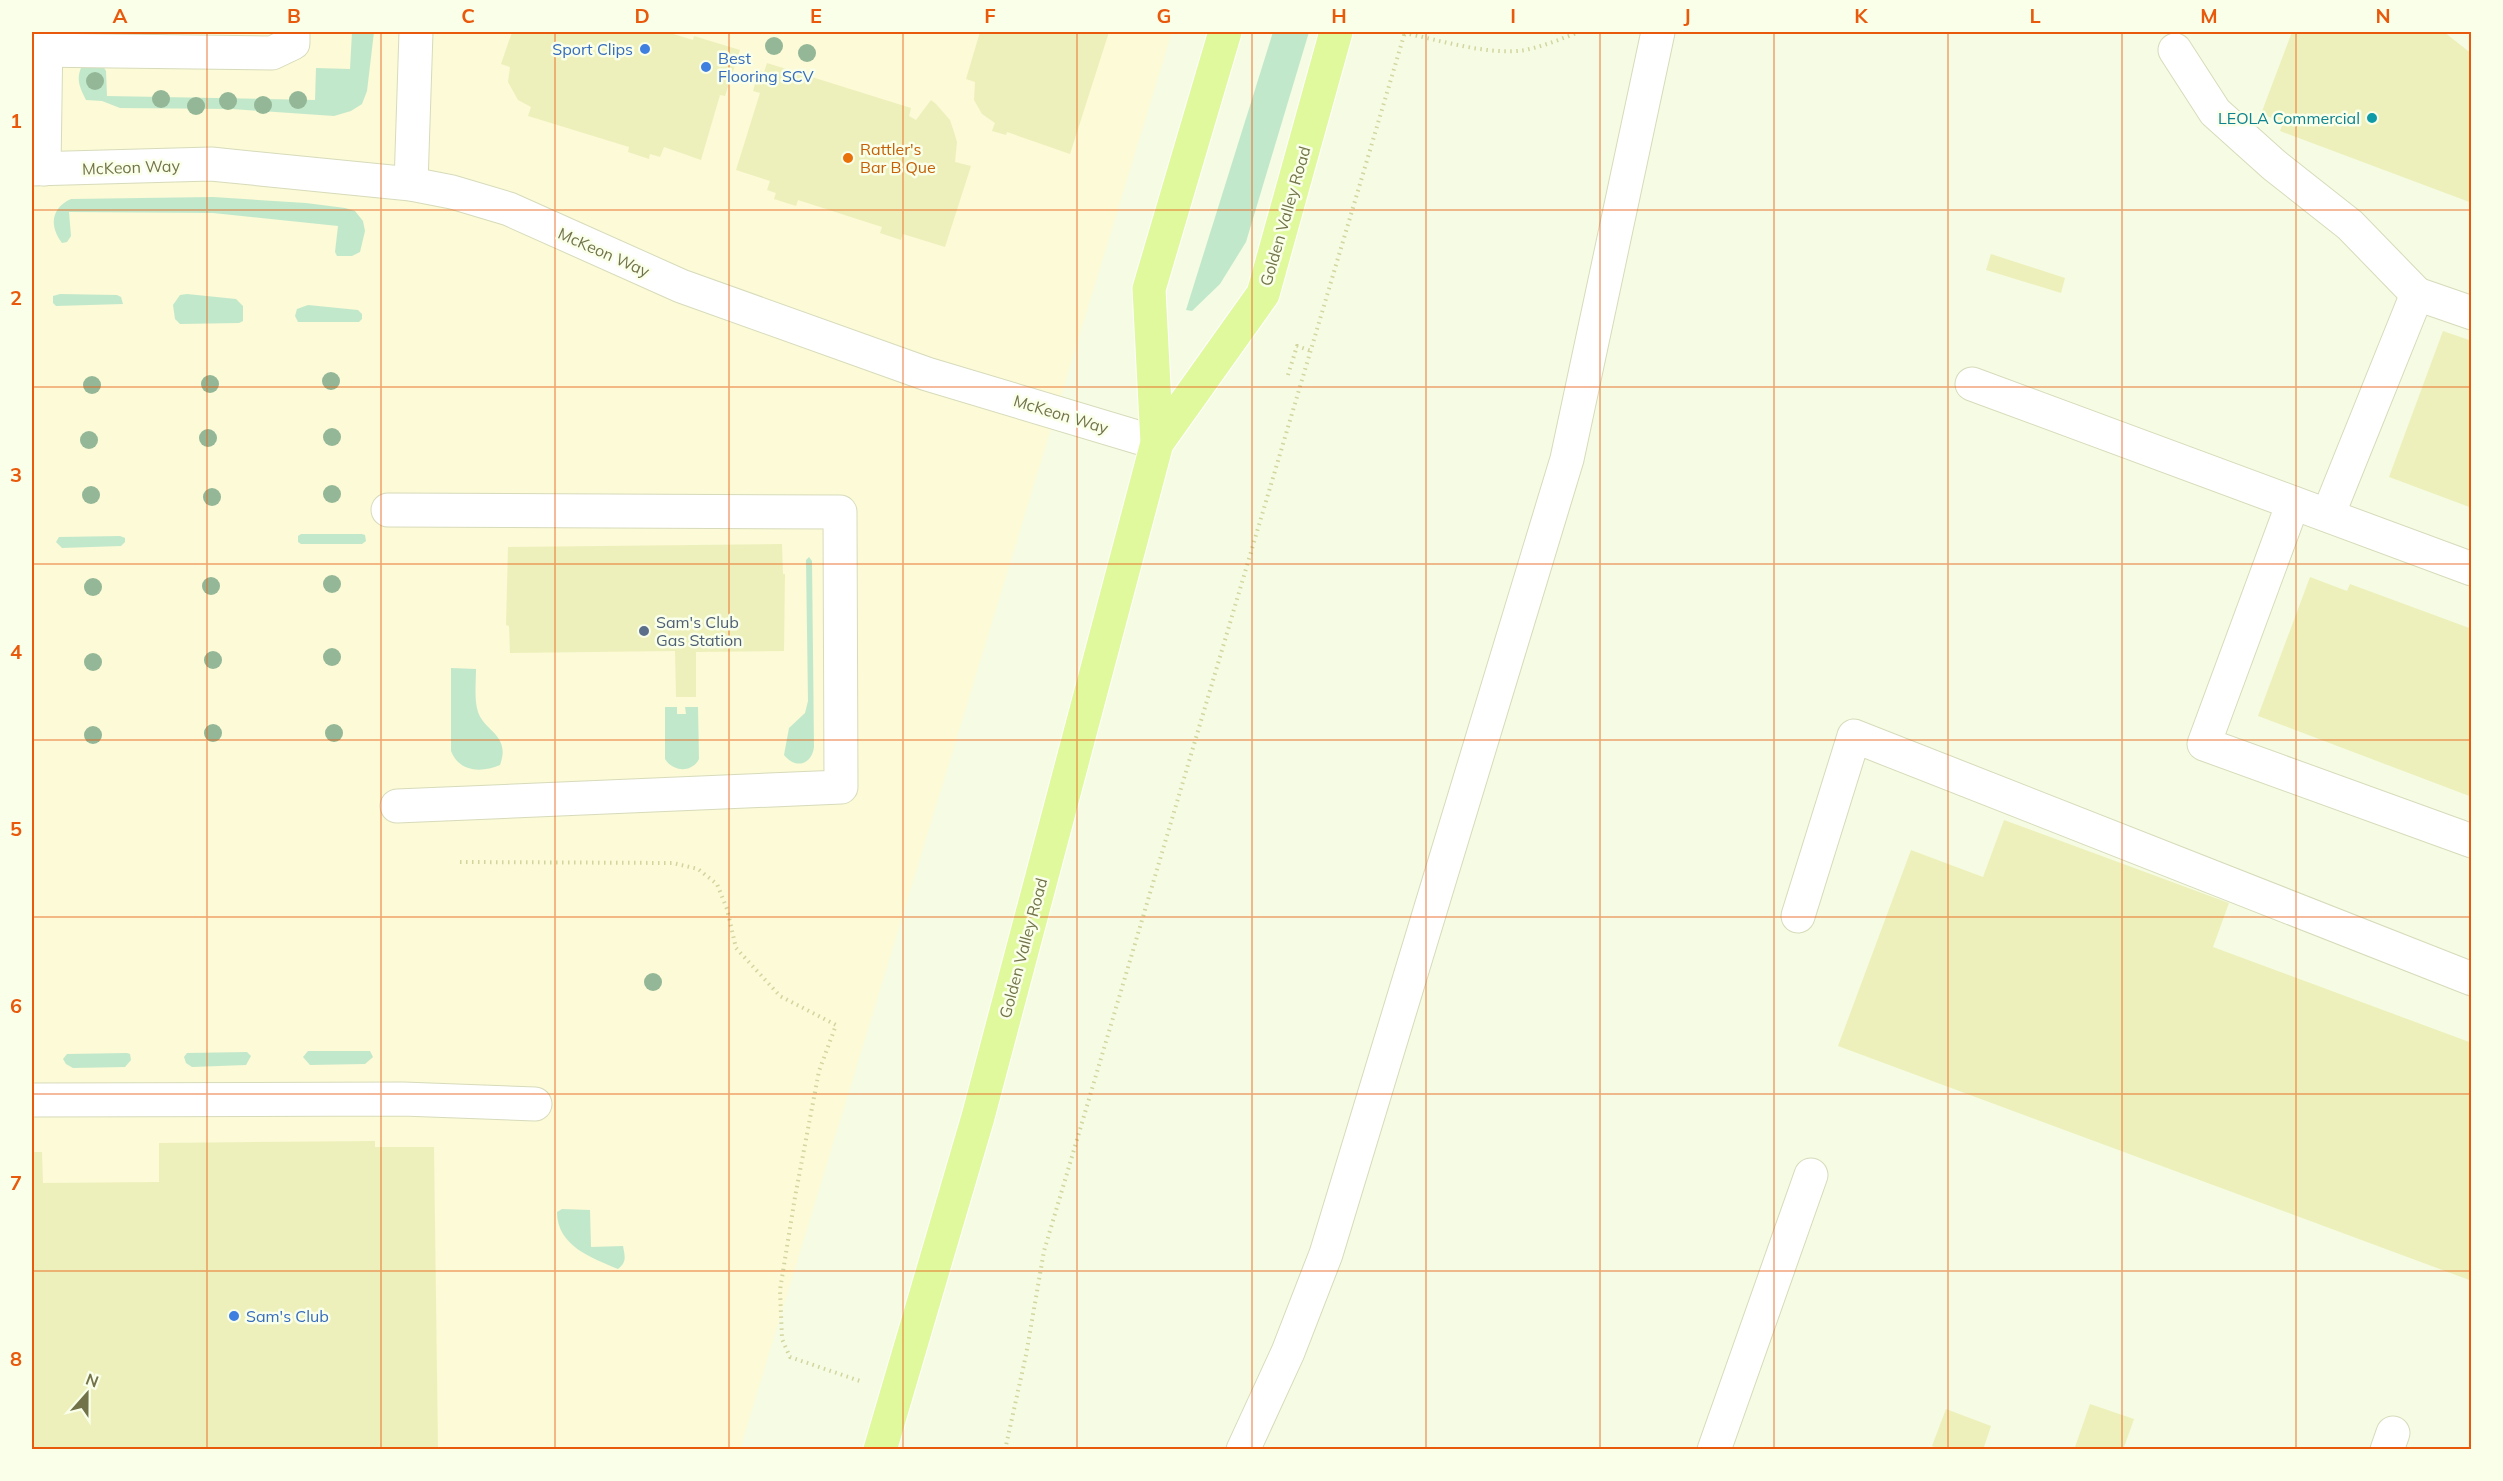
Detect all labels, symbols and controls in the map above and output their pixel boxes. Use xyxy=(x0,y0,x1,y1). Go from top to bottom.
text: A xyxy=(113,3,128,28)
text: B xyxy=(287,3,301,28)
text: C xyxy=(461,3,475,28)
text: D xyxy=(634,3,650,28)
text: E xyxy=(810,3,822,28)
text: F xyxy=(984,3,996,28)
text: G xyxy=(1157,3,1171,28)
text: H xyxy=(1331,3,1347,28)
text: I xyxy=(1510,3,1516,28)
text: J xyxy=(1683,3,1691,28)
text: K xyxy=(1854,3,1868,28)
text: L xyxy=(2029,3,2041,28)
text: M xyxy=(2200,3,2218,28)
text: N xyxy=(2375,3,2391,28)
place label: Sport Clips xyxy=(552,39,633,59)
marker: Sport Clips xyxy=(638,42,652,56)
place label: Best Flooring SCV xyxy=(718,48,815,86)
marker: Best Flooring SCV xyxy=(699,60,713,74)
text: 1 xyxy=(10,108,22,133)
place label: LEOLA Commercial xyxy=(2218,108,2360,128)
marker: LEOLA Commercial xyxy=(2365,111,2379,125)
place label: Rattler's Bar B Que xyxy=(860,139,936,177)
street label: Golden Valley Road xyxy=(1255,144,1315,288)
marker: Rattler's Bar B Que xyxy=(841,151,855,165)
street label: McKeon Way xyxy=(82,155,181,179)
street label: McKeon Way xyxy=(555,223,653,281)
text: 2 xyxy=(10,285,22,310)
street label: McKeon Way xyxy=(1011,390,1111,438)
text: 3 xyxy=(10,462,22,487)
place label: Sam's Club Gas Station xyxy=(656,612,742,650)
marker: Sam's Club Gas Station xyxy=(637,624,651,638)
text: 4 xyxy=(10,639,22,664)
text: 5 xyxy=(10,816,22,841)
street label: Golden Valley Road xyxy=(995,876,1051,1020)
text: 6 xyxy=(10,993,22,1018)
text: 7 xyxy=(10,1170,22,1195)
place label: Sam's Club xyxy=(246,1306,329,1326)
marker: Sam's Club xyxy=(227,1309,241,1323)
text: 8 xyxy=(10,1346,22,1371)
north arrow xyxy=(57,1364,117,1424)
text: N xyxy=(83,1368,102,1391)

